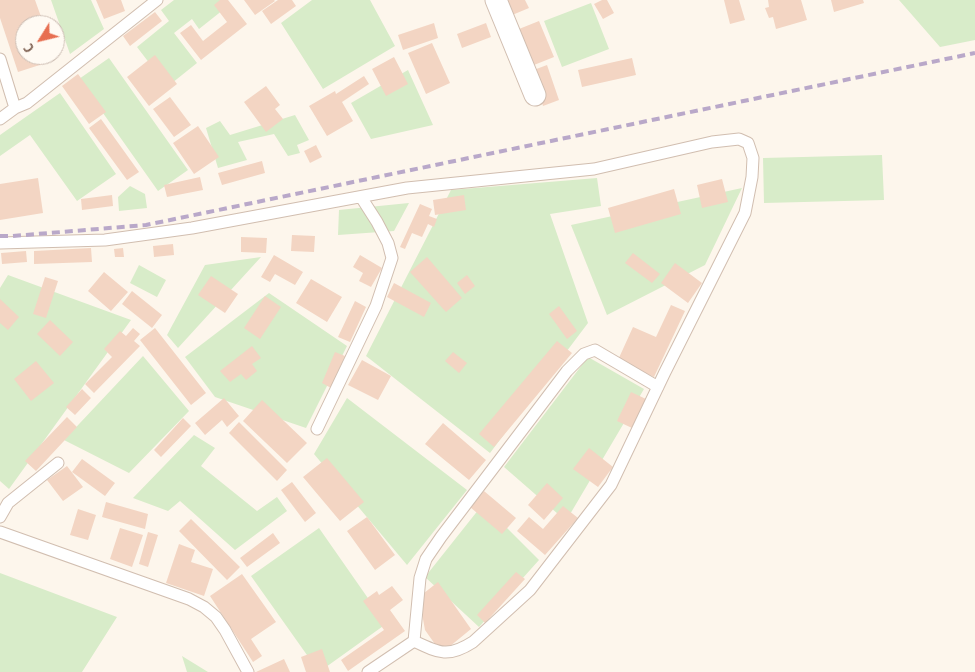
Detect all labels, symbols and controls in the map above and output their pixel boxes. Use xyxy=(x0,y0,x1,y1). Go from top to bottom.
north arrow xyxy=(15,15,65,65)
text: С xyxy=(20,40,38,56)

